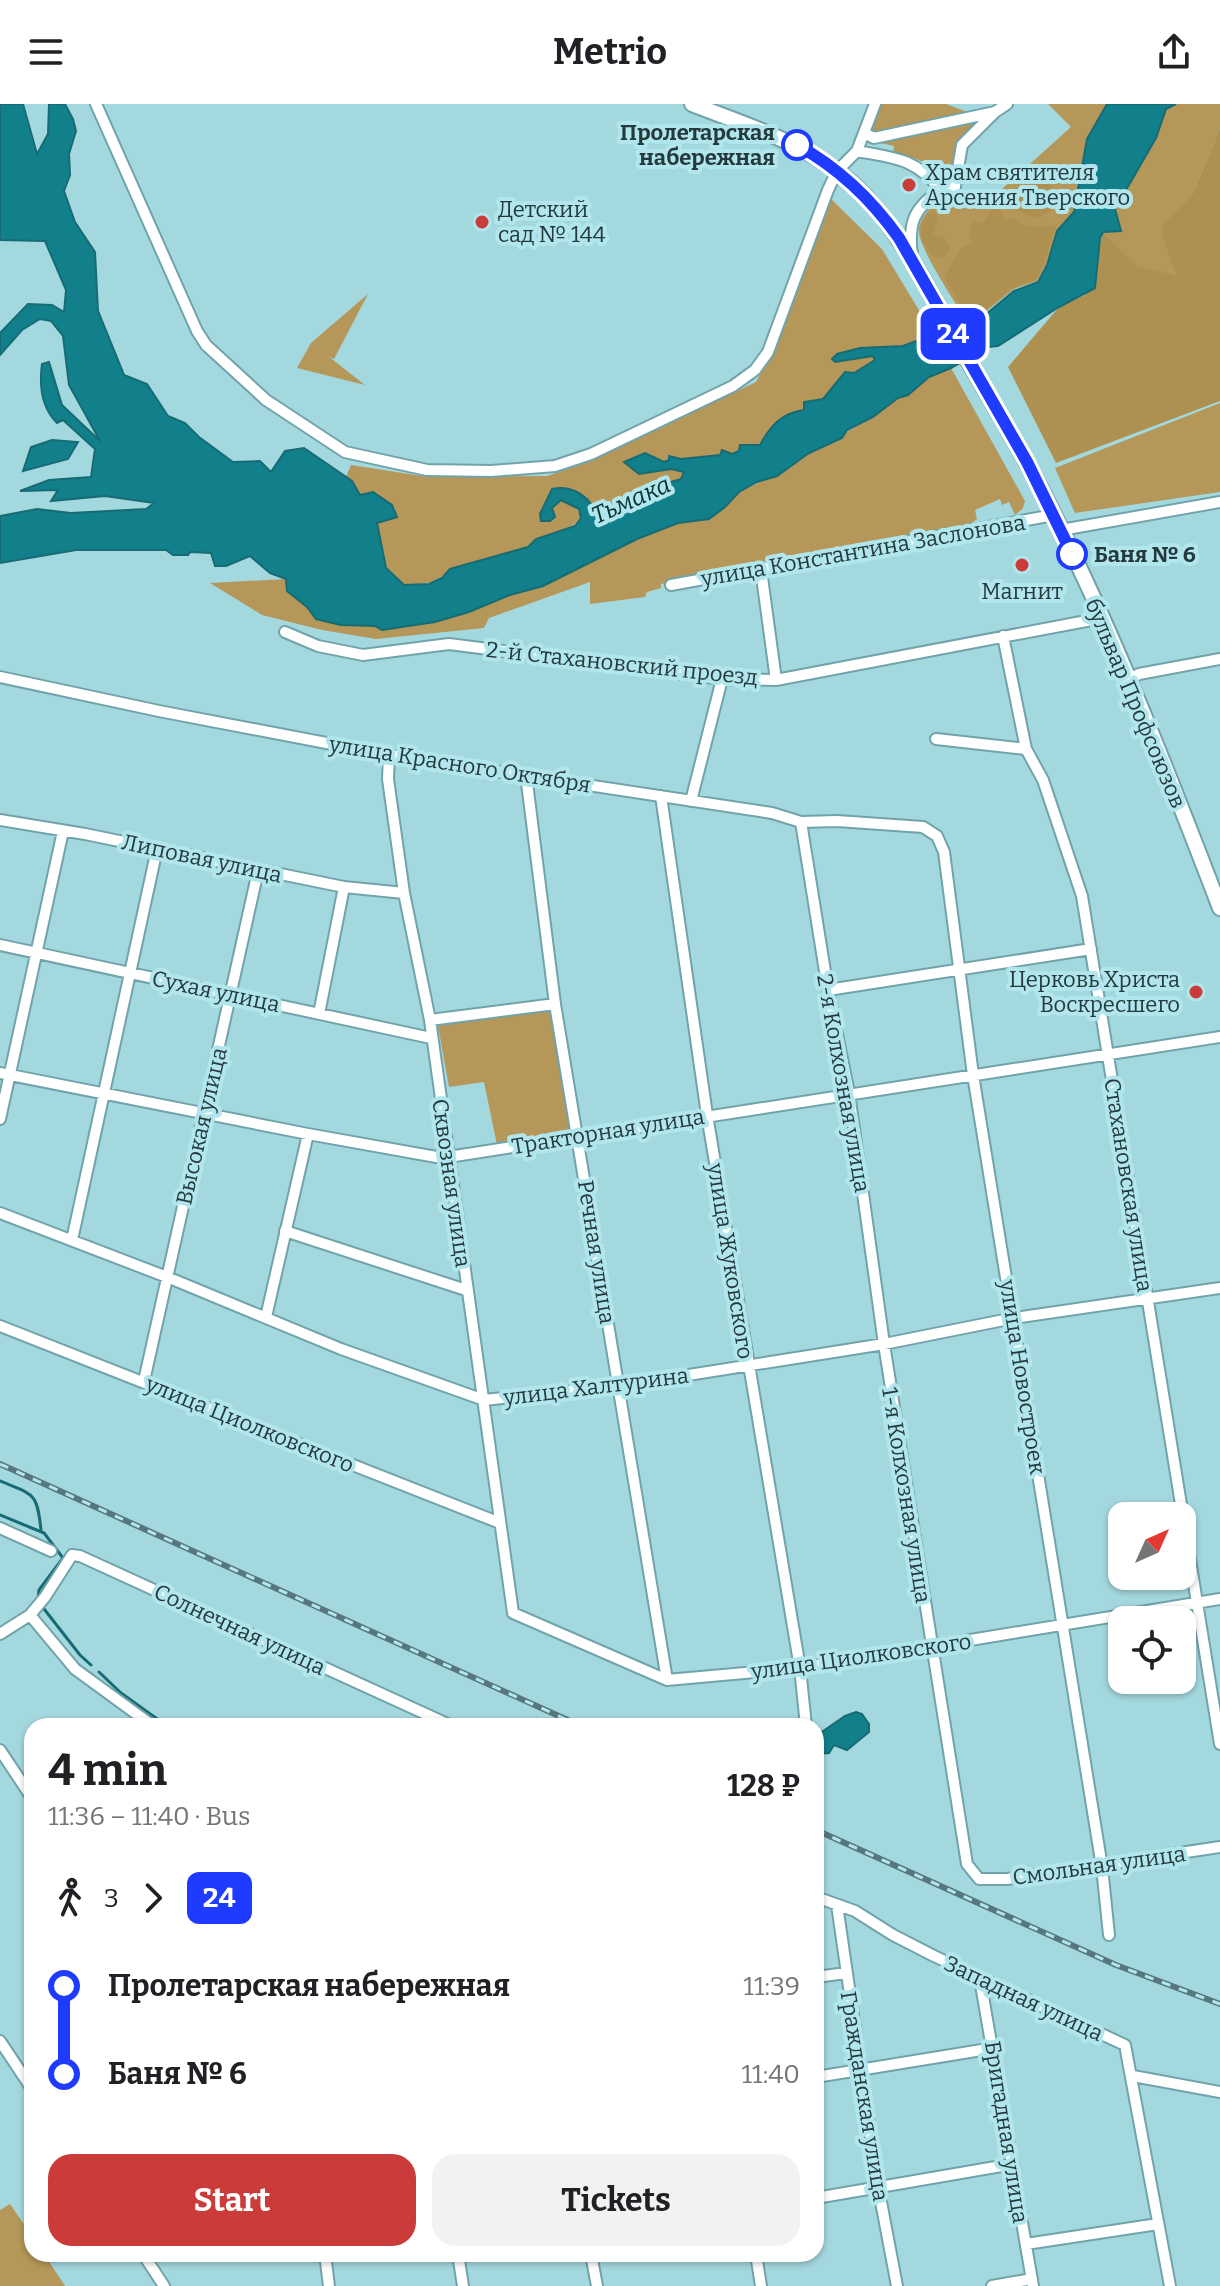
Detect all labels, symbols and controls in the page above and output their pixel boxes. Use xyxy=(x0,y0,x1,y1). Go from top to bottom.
icon: menu xyxy=(24,30,68,74)
text: Metrio xyxy=(553,30,667,74)
icon: share xyxy=(1152,30,1196,74)
place label: Пролетарская набережная xyxy=(620,119,775,171)
marker: Пролетарская набережная xyxy=(782,130,812,160)
place label: Храм святителя Арсения Тверского xyxy=(925,159,1130,211)
marker: Храм святителя Арсения Тверского xyxy=(900,176,918,194)
place label: Детский сад № 144 xyxy=(498,196,606,248)
marker: Детский сад № 144 xyxy=(473,213,491,231)
line badge: 24 xyxy=(917,308,989,360)
text: 24 xyxy=(937,317,969,350)
water label: Тьмака xyxy=(587,470,675,530)
street label: улица Константина Заслонова xyxy=(698,509,1027,593)
marker: Баня № 6 xyxy=(1057,539,1087,569)
place label: Баня № 6 xyxy=(1094,541,1196,568)
marker: Магнит xyxy=(1013,556,1031,574)
place label: Магнит xyxy=(981,578,1063,605)
street label: бульвар Профсоюзов xyxy=(1079,594,1192,812)
street label: 2-й Стахановский проезд xyxy=(485,636,759,691)
street label: улица Красного Октября xyxy=(326,730,592,798)
street label: Липовая улица xyxy=(119,828,284,889)
street label: Сухая улица xyxy=(149,965,282,1018)
place label: Церковь Христа Воскресшего xyxy=(1009,966,1180,1018)
street label: 2-я Колхозная улица xyxy=(811,972,876,1194)
marker: Церковь Христа Воскресшего xyxy=(1187,983,1205,1001)
street label: Высокая улица xyxy=(170,1045,233,1207)
street label: Стахановская улица xyxy=(1098,1076,1159,1294)
street label: Сквозная улица xyxy=(426,1097,477,1269)
street label: Тракторная улица xyxy=(510,1103,706,1160)
street label: улица Жуковского xyxy=(702,1160,759,1361)
street label: Речная улица xyxy=(572,1178,621,1326)
street label: улица Новостроек xyxy=(994,1277,1051,1477)
street label: улица Халтурина xyxy=(501,1362,690,1411)
street label: улица Циолковского xyxy=(141,1370,358,1479)
street label: 1-я Колхозная улица xyxy=(876,1385,937,1605)
north arrow xyxy=(1108,1502,1196,1590)
map controls xyxy=(1108,1502,1196,1694)
street label: Солнечная улица xyxy=(150,1578,330,1681)
button: locate xyxy=(1108,1606,1196,1694)
street label: улица Циолковского xyxy=(748,1628,973,1685)
text: 4 min xyxy=(48,1744,167,1797)
text: 128 ₽ xyxy=(727,1768,800,1804)
text: 11:36 – 11:40 · Bus xyxy=(48,1801,250,1832)
street label: Смольная улица xyxy=(1011,1840,1187,1891)
icon: walk xyxy=(48,1876,92,1920)
icon: forward xyxy=(131,1876,175,1920)
text: 24 xyxy=(203,1881,236,1914)
text: 3 xyxy=(104,1883,119,1914)
street label: Западная улица xyxy=(940,1950,1108,2047)
text: Пролетарская набережная xyxy=(108,1968,510,2004)
text: 11:39 xyxy=(743,1971,800,2002)
street label: Гражданская улица xyxy=(835,1989,894,2203)
street label: Бригадная улица xyxy=(979,2039,1034,2225)
text: Баня № 6 xyxy=(108,2056,247,2092)
text: 11:40 xyxy=(742,2059,800,2090)
button: Start xyxy=(48,2154,416,2246)
button: Tickets xyxy=(432,2154,800,2246)

